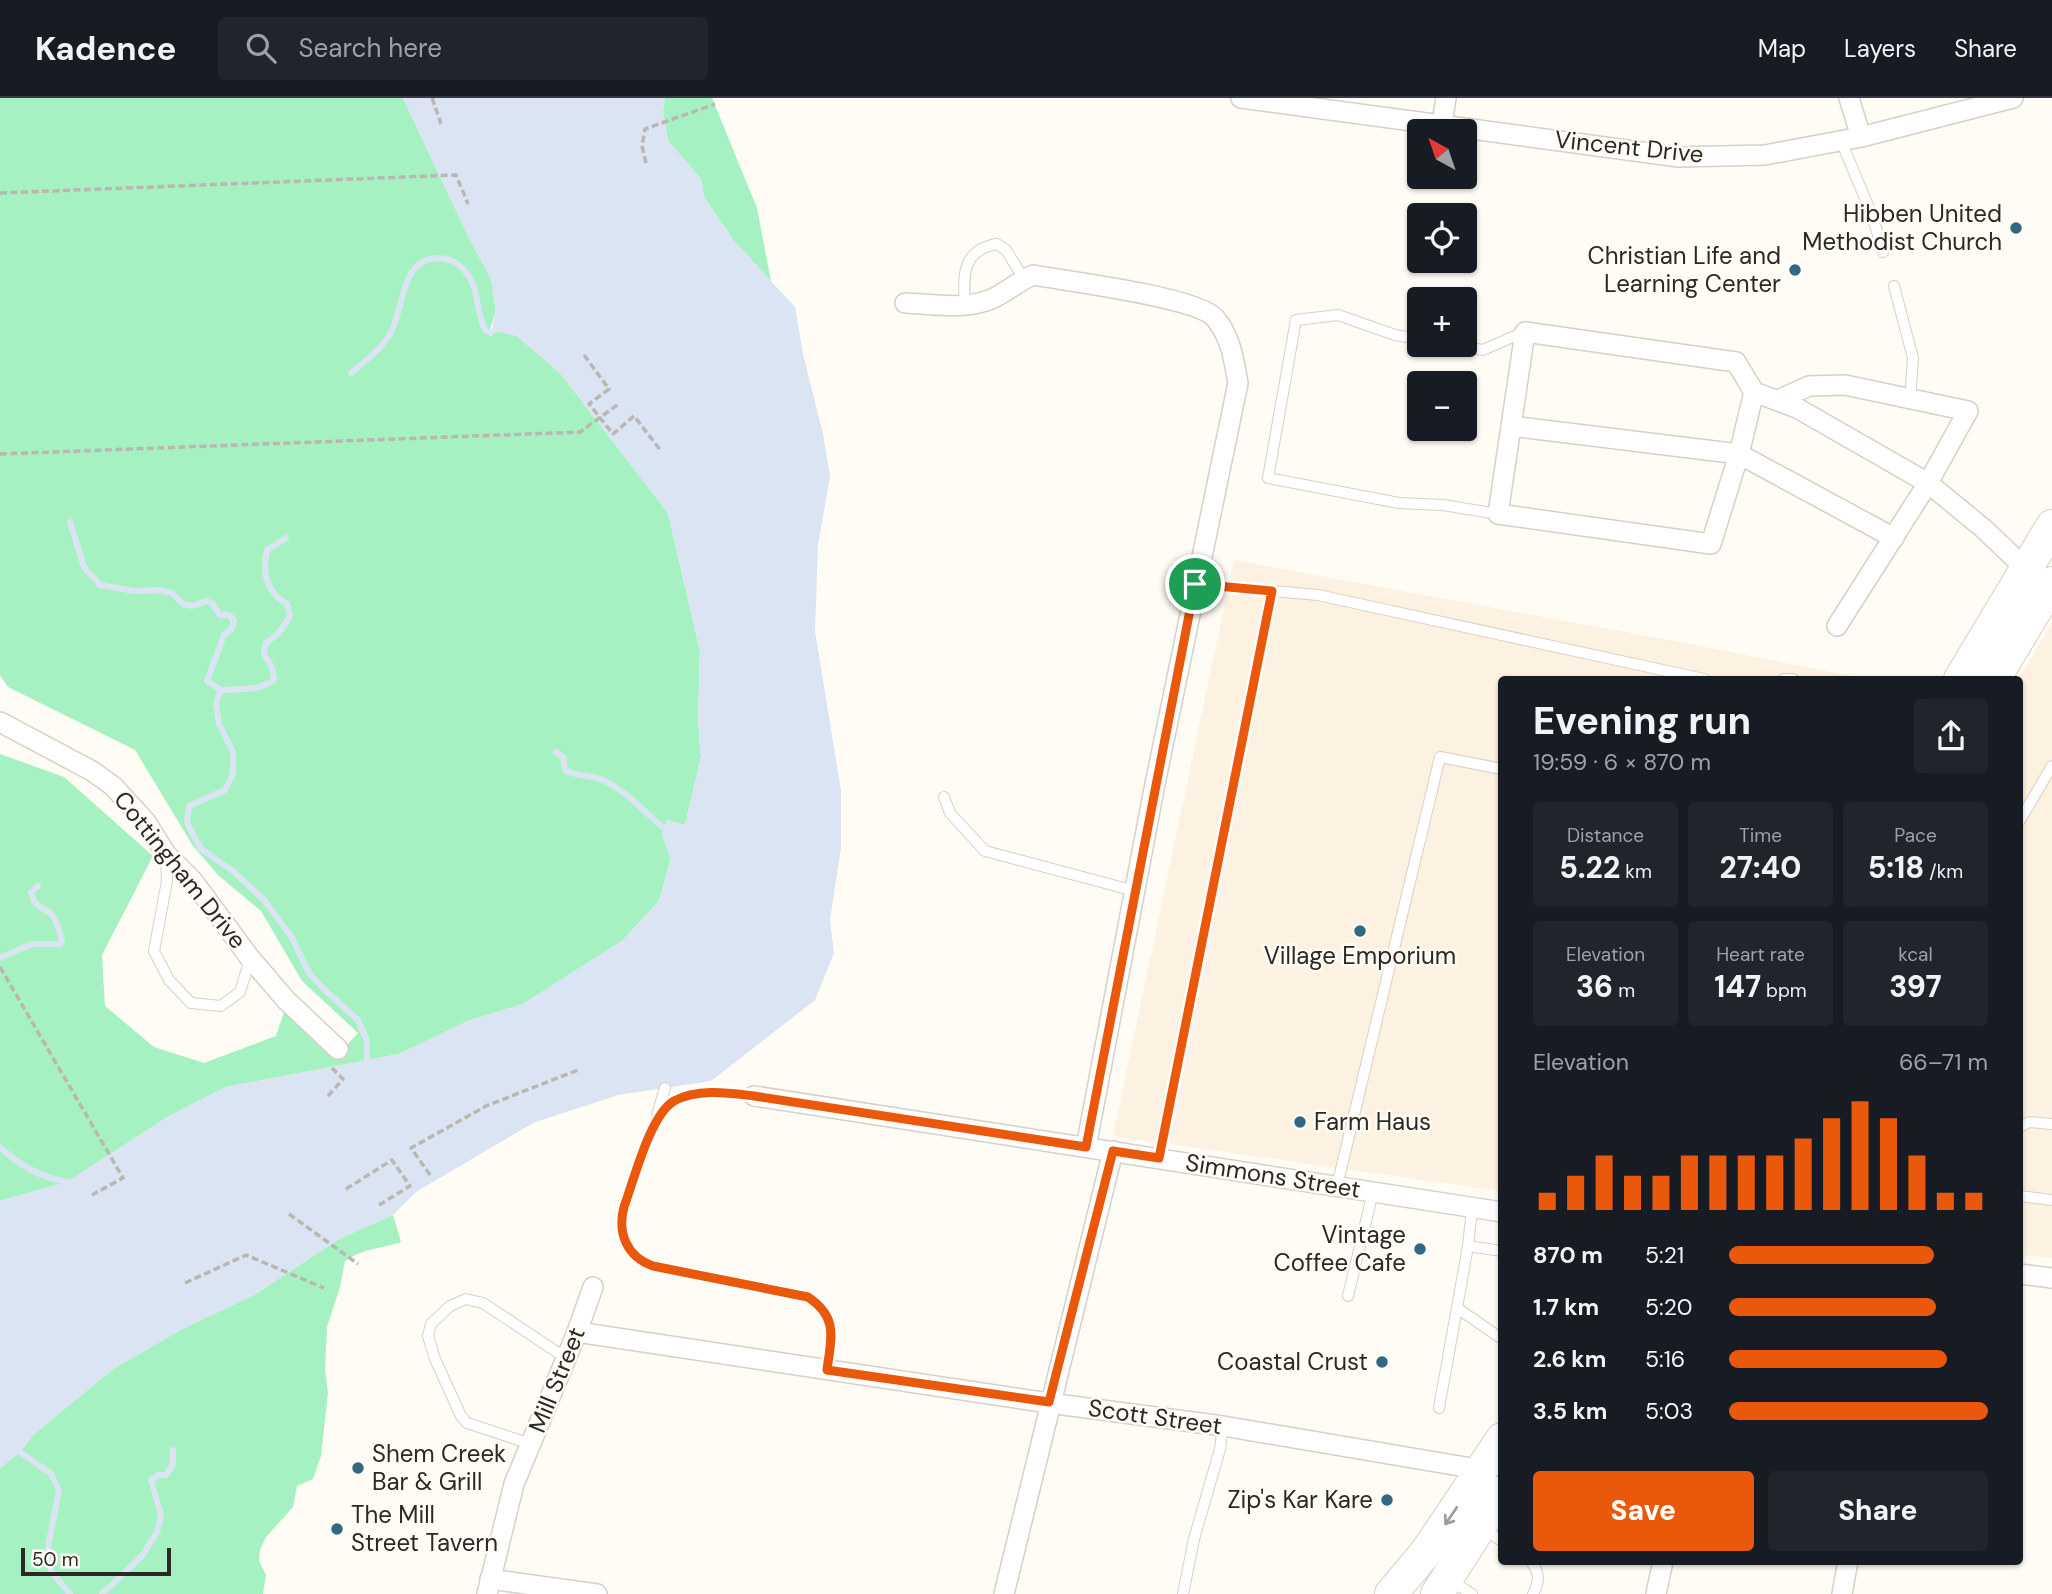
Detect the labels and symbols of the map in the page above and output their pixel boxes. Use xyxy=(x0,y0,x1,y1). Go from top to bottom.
north arrow xyxy=(1407,119,1477,189)
street label: Vincent Drive xyxy=(1553,123,1705,170)
place label: Hibben United Methodist Church xyxy=(1802,198,2002,257)
marker: Hibben United Methodist Church xyxy=(2008,220,2024,236)
place label: Christian Life and Learning Center xyxy=(1587,240,1781,299)
marker: Christian Life and Learning Center xyxy=(1787,262,1803,278)
pin xyxy=(1165,554,1225,614)
street label: Cottingham Drive xyxy=(107,784,254,955)
marker: Village Emporium xyxy=(1352,923,1368,939)
place label: Village Emporium xyxy=(1264,940,1456,971)
place label: Farm Haus xyxy=(1314,1106,1431,1137)
marker: Farm Haus xyxy=(1292,1114,1308,1130)
street label: Simmons Street xyxy=(1183,1146,1363,1205)
place label: Vintage Coffee Cafe xyxy=(1273,1219,1406,1278)
marker: Vintage Coffee Cafe xyxy=(1412,1241,1428,1257)
street label: Mill Street xyxy=(521,1323,592,1437)
place label: Coastal Crust xyxy=(1217,1346,1368,1377)
marker: Coastal Crust xyxy=(1374,1354,1390,1370)
street label: Scott Street xyxy=(1086,1392,1224,1441)
place label: Shem Creek Bar & Grill xyxy=(372,1438,506,1497)
marker: Shem Creek Bar & Grill xyxy=(350,1460,366,1476)
place label: Zip's Kar Kare xyxy=(1228,1484,1373,1515)
marker: Zip's Kar Kare xyxy=(1379,1492,1395,1508)
place label: The Mill Street Tavern xyxy=(351,1499,498,1558)
one-way arrow xyxy=(1444,1506,1458,1525)
marker: The Mill Street Tavern xyxy=(329,1521,345,1537)
scale bar xyxy=(21,1545,172,1577)

